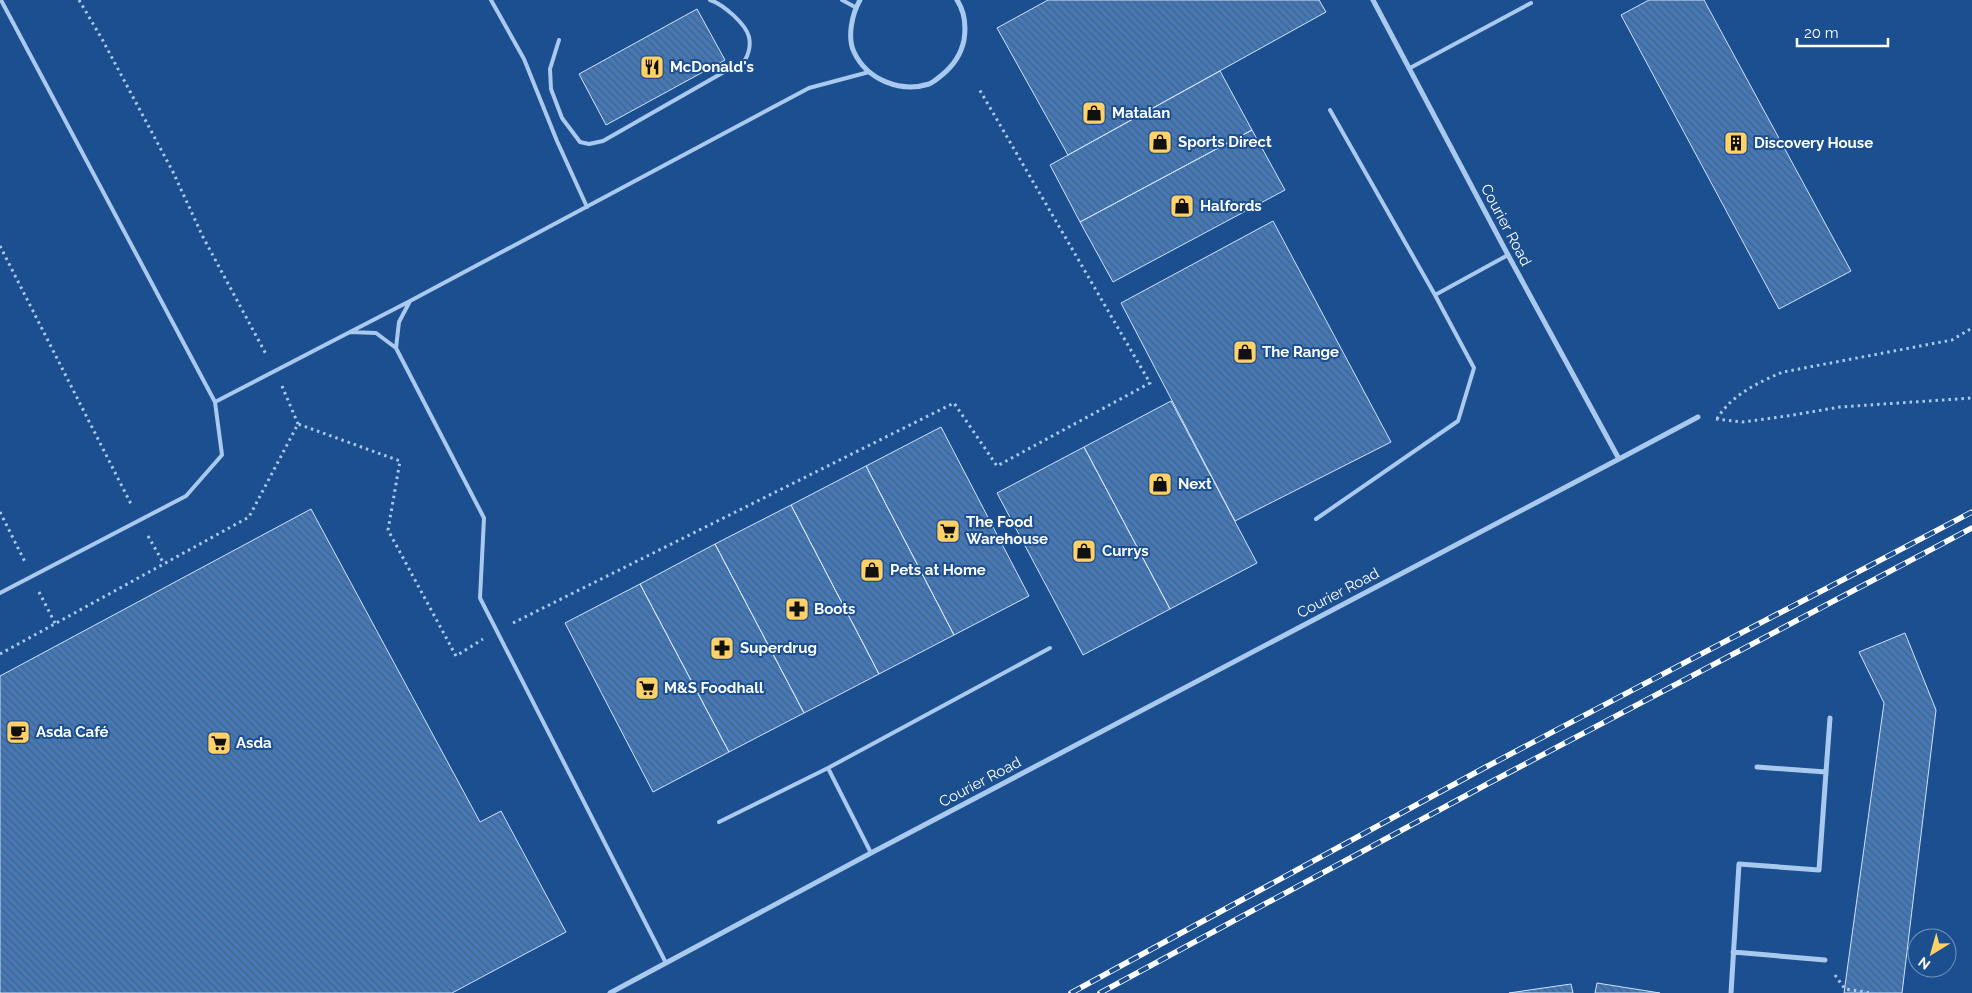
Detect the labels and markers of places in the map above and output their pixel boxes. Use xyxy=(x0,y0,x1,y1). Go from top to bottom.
restaurant icon: McDonald's xyxy=(639,54,665,80)
place label: McDonald's xyxy=(670,58,754,76)
shop icon: Matalan xyxy=(1081,100,1107,126)
place label: Matalan xyxy=(1112,104,1170,122)
shop icon: Sports Direct xyxy=(1147,129,1173,155)
building icon: Discovery House xyxy=(1723,130,1749,156)
place label: Sports Direct xyxy=(1178,133,1272,151)
place label: Discovery House xyxy=(1754,134,1873,152)
shop icon: Halfords xyxy=(1169,193,1195,219)
place label: Halfords xyxy=(1200,197,1262,215)
shop icon: The Range xyxy=(1232,339,1258,365)
place label: The Range xyxy=(1262,343,1339,361)
shop icon: Next xyxy=(1147,471,1173,497)
place label: Next xyxy=(1178,475,1212,493)
place label: The Food Warehouse xyxy=(966,513,1048,548)
supermarket icon: The Food Warehouse xyxy=(935,518,961,544)
shop icon: Currys xyxy=(1071,538,1097,564)
place label: Currys xyxy=(1102,542,1149,560)
shop icon: Pets at Home xyxy=(859,557,885,583)
place label: Pets at Home xyxy=(890,561,986,579)
pharmacy icon: Boots xyxy=(784,596,810,622)
place label: Boots xyxy=(814,600,855,618)
pharmacy icon: Superdrug xyxy=(709,635,735,661)
place label: Superdrug xyxy=(740,639,817,657)
supermarket icon: M&S Foodhall xyxy=(634,675,660,701)
place label: M&S Foodhall xyxy=(664,679,764,697)
cafe icon: Asda Café xyxy=(5,719,31,745)
place label: Asda Café xyxy=(36,723,109,741)
supermarket icon: Asda xyxy=(206,730,232,756)
place label: Asda xyxy=(236,734,272,752)

